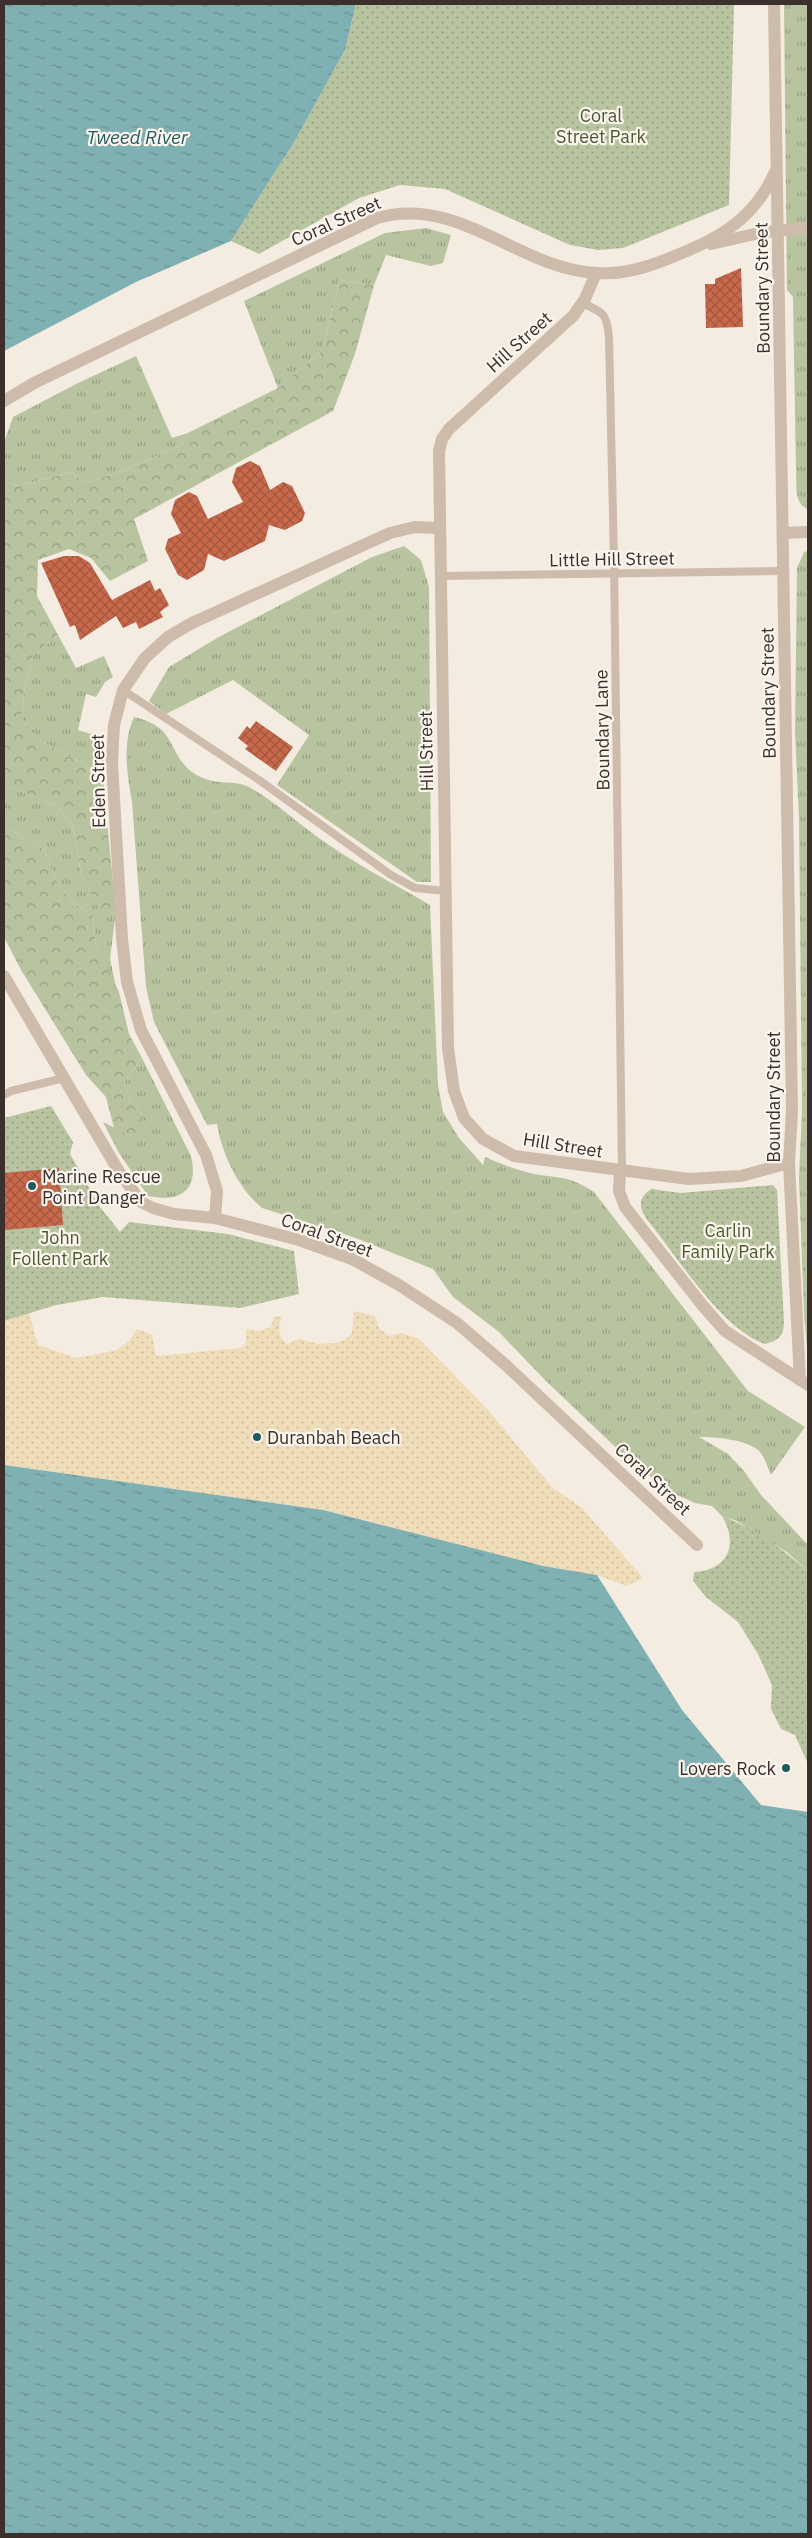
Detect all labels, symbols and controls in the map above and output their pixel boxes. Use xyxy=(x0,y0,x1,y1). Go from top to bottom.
park label: Coral Street Park xyxy=(556,104,647,148)
water label: Tweed River xyxy=(86,125,189,149)
street label: Coral Street xyxy=(288,191,384,251)
street label: Boundary Street xyxy=(749,222,775,354)
street label: Hill Street xyxy=(481,307,557,377)
street label: Little Hill Street xyxy=(549,546,675,572)
street label: Boundary Street xyxy=(755,627,781,759)
street label: Boundary Lane xyxy=(589,669,615,791)
street label: Hill Street xyxy=(414,711,438,791)
street label: Eden Street xyxy=(86,734,110,828)
street label: Boundary Street xyxy=(762,1031,785,1163)
street label: Hill Street xyxy=(521,1127,605,1163)
place label: Marine Rescue Point Danger xyxy=(42,1165,161,1209)
marker: Marine Rescue Point Danger xyxy=(26,1180,38,1192)
street label: Coral Street xyxy=(278,1208,376,1262)
park label: Carlin Family Park xyxy=(681,1219,775,1263)
park label: John Follent Park xyxy=(12,1226,109,1270)
place label: Duranbah Beach xyxy=(267,1426,401,1449)
marker: Duranbah Beach xyxy=(251,1431,263,1443)
street label: Coral Street xyxy=(610,1438,696,1520)
place label: Lovers Rock xyxy=(679,1757,777,1780)
marker: Lovers Rock xyxy=(780,1762,792,1774)

